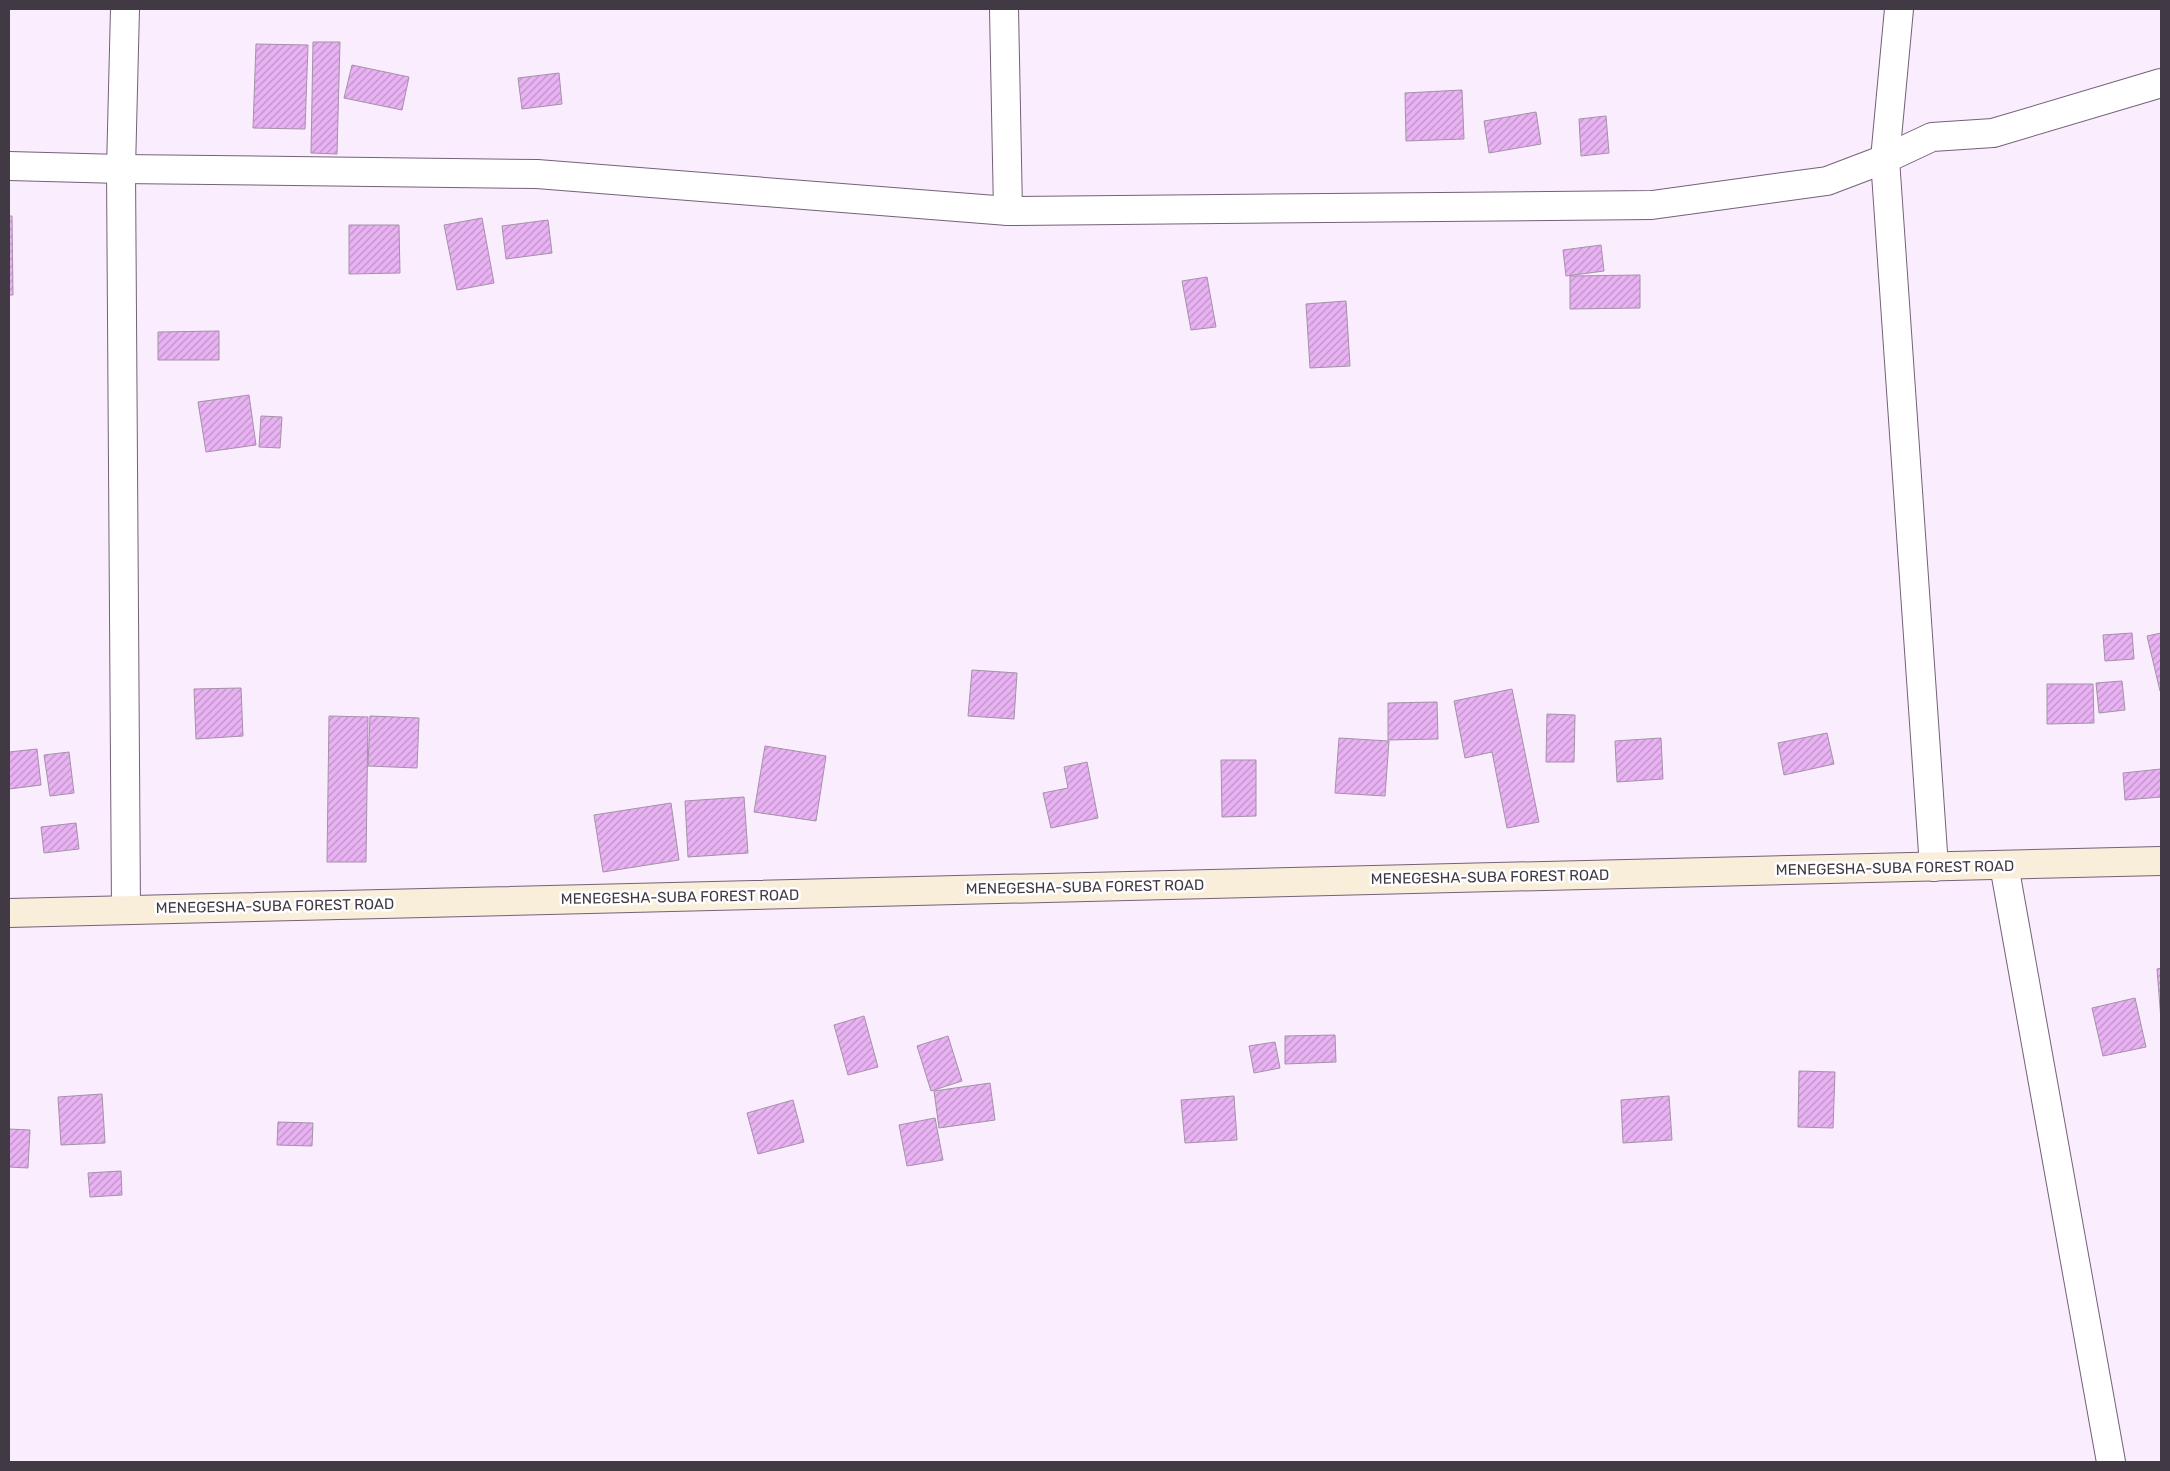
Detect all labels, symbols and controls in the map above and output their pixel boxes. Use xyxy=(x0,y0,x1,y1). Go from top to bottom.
street label: MENEGESHA-SUBA FOREST ROAD xyxy=(1776,857,2014,879)
street label: MENEGESHA-SUBA FOREST ROAD xyxy=(1371,866,1609,888)
street label: MENEGESHA-SUBA FOREST ROAD xyxy=(966,876,1204,898)
street label: MENEGESHA-SUBA FOREST ROAD xyxy=(561,886,799,908)
street label: MENEGESHA-SUBA FOREST ROAD xyxy=(156,895,394,917)

